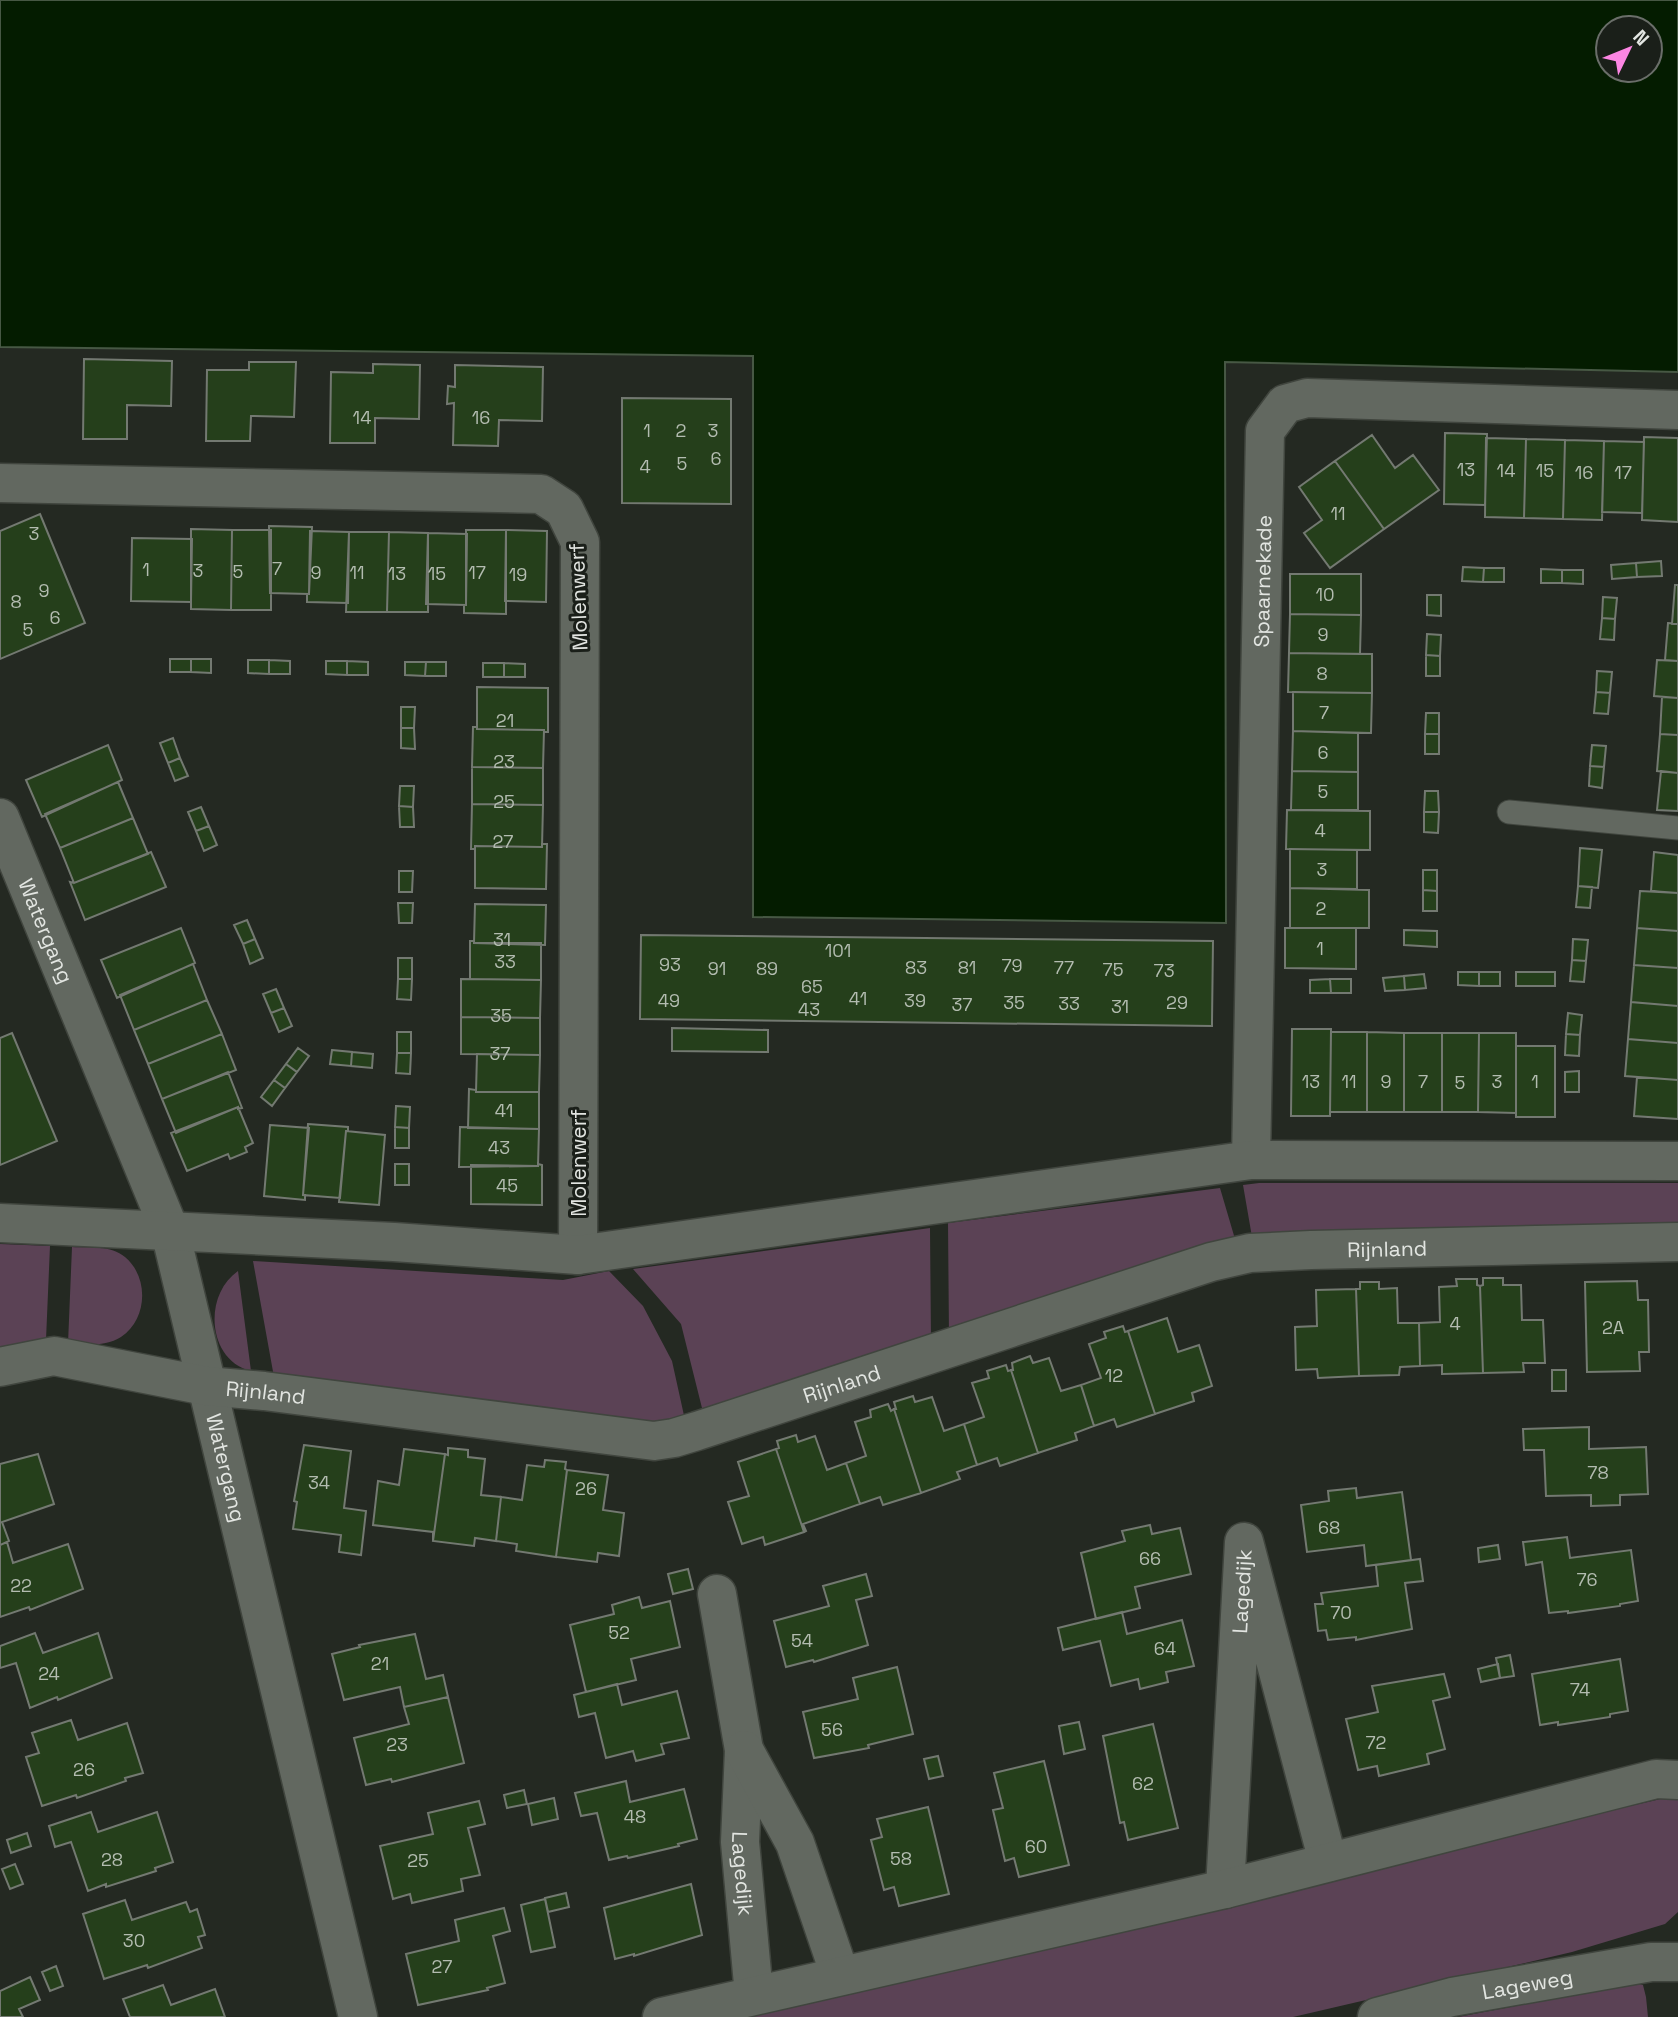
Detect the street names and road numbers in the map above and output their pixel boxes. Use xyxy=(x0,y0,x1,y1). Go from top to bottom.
street label: Spaarnekade xyxy=(1247,515,1277,648)
street label: Molenwerf xyxy=(563,543,593,651)
street label: Watergang xyxy=(13,874,80,987)
street label: Molenwerf xyxy=(565,1109,592,1217)
street label: Rijnland xyxy=(1347,1234,1427,1263)
street label: Rijnland xyxy=(799,1358,884,1409)
street label: Rijnland xyxy=(225,1374,307,1410)
street label: Watergang xyxy=(201,1411,253,1525)
street label: Lagedijk xyxy=(1226,1549,1257,1634)
street label: Lagedijk xyxy=(726,1831,760,1917)
street label: Lageweg xyxy=(1480,1963,1575,2005)

